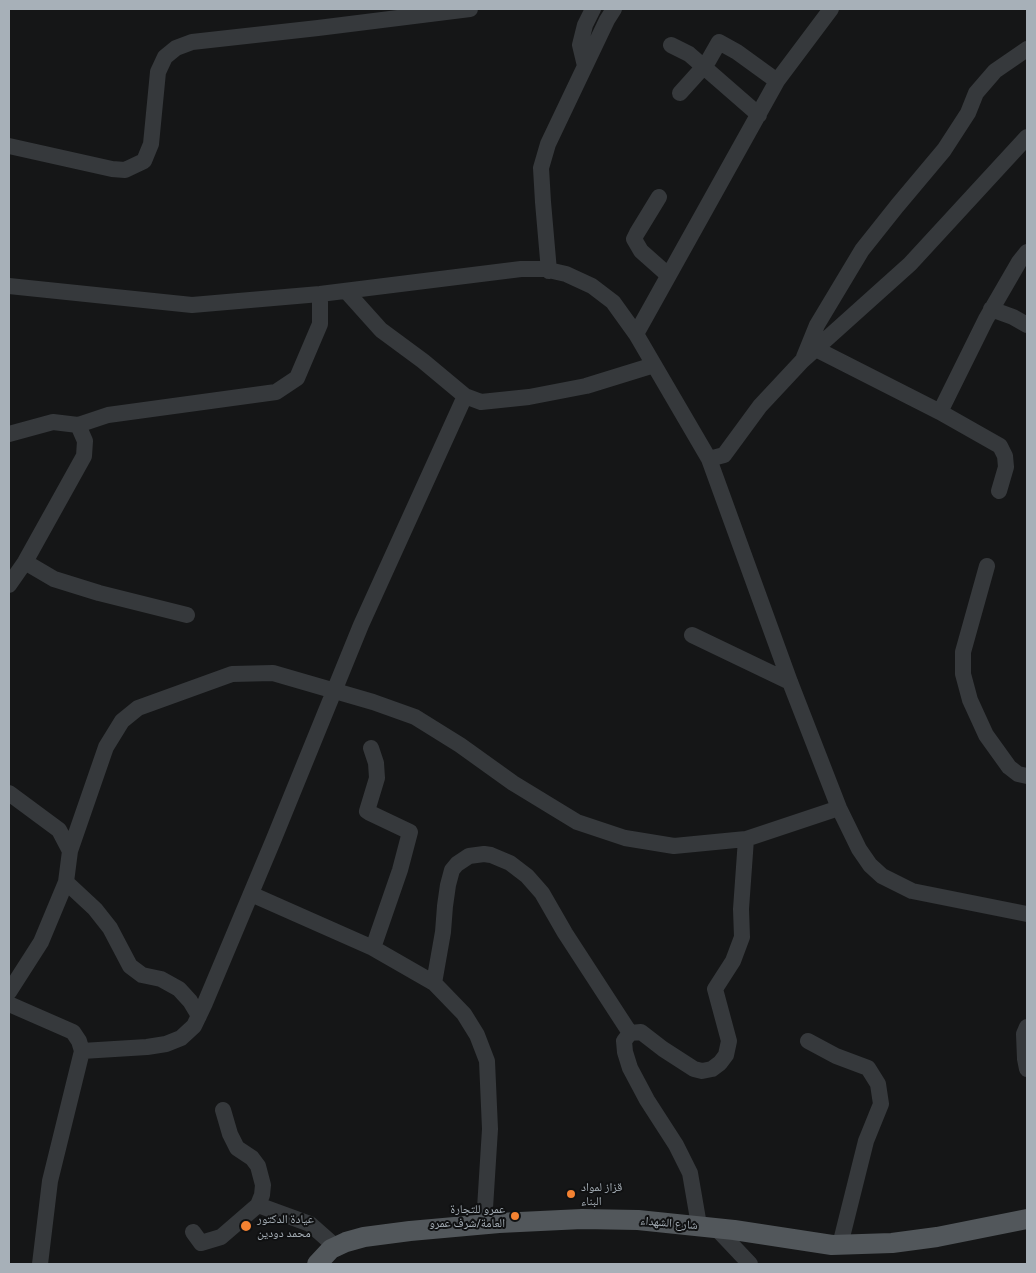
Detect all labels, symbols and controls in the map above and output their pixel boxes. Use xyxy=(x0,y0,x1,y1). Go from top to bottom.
place label: قزاز لمواد البناء xyxy=(581,1180,622,1208)
marker: قزاز لمواد البناء xyxy=(565,1188,577,1200)
place label: عمرو للتجارة العامة/شرف عمرو xyxy=(429,1202,505,1230)
marker: عمرو للتجارة العامة/شرف عمرو xyxy=(509,1210,521,1222)
place label: عيادة الدكتور محمد دودين xyxy=(257,1212,314,1240)
street label: شارع الشهداء xyxy=(640,1213,698,1233)
marker: عيادة الدكتور محمد دودين xyxy=(239,1219,253,1233)

